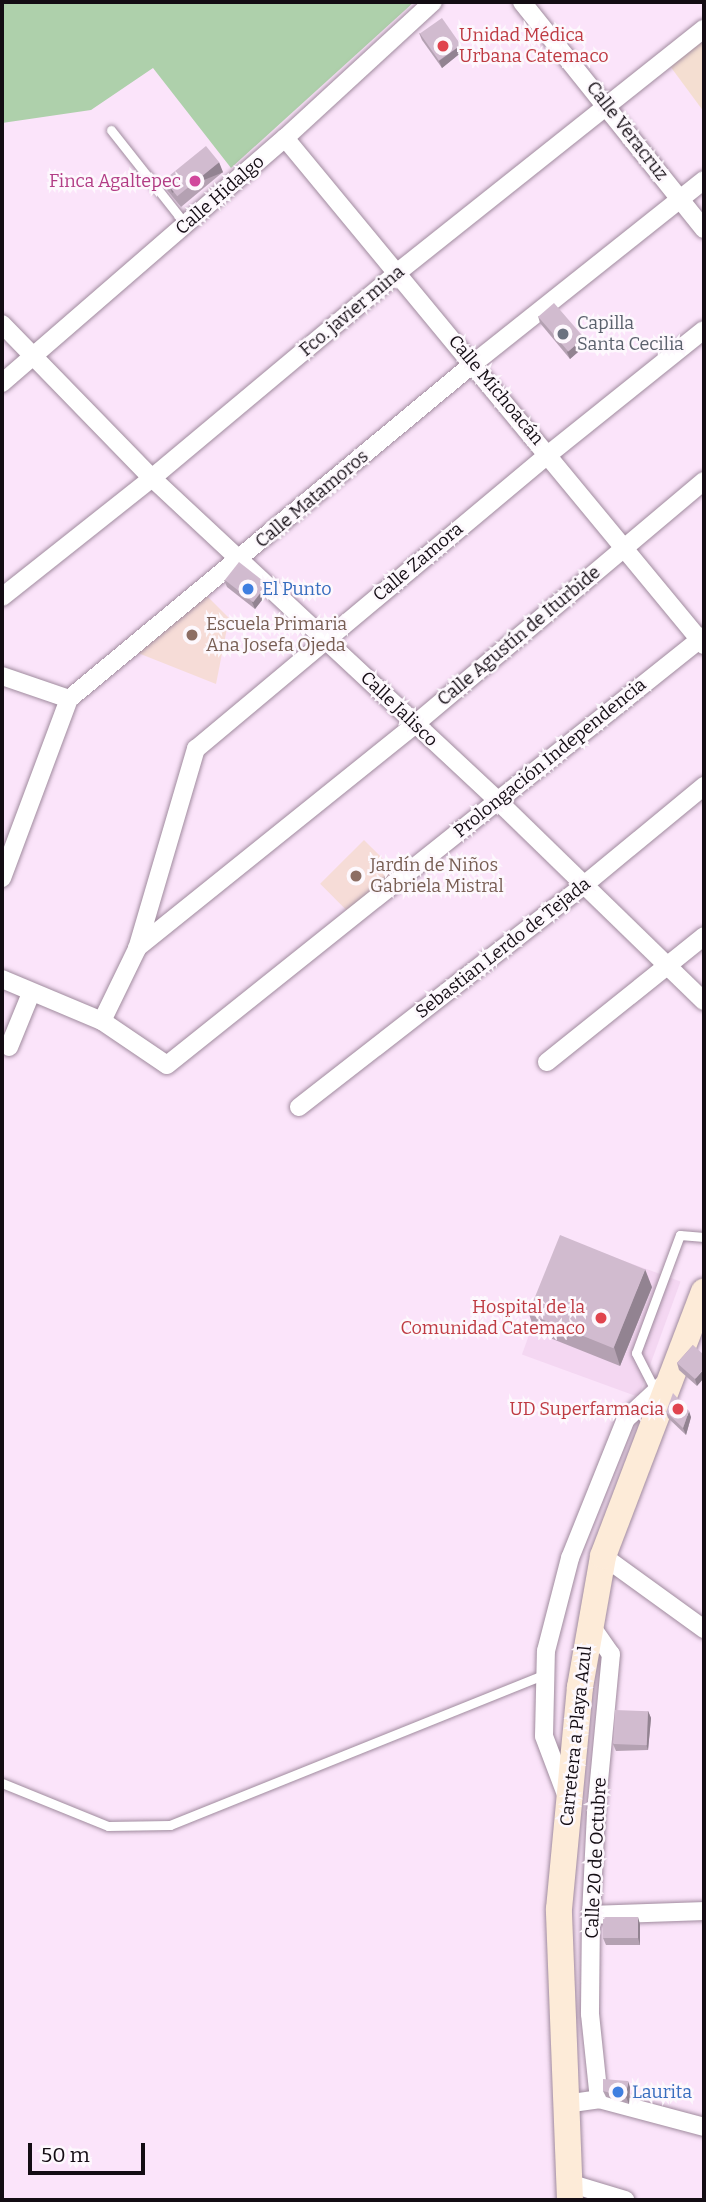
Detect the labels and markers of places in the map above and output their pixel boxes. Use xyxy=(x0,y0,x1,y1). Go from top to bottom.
place label: Unidad Médica Urbana Catemaco xyxy=(459,25,609,68)
marker: Unidad Médica Urbana Catemaco xyxy=(433,36,453,56)
place label: Finca Agaltepec xyxy=(49,170,181,192)
marker: Finca Agaltepec xyxy=(187,173,203,189)
place label: Capilla Santa Cecilia xyxy=(577,313,684,356)
marker: Capilla Santa Cecilia xyxy=(555,326,571,342)
place label: El Punto xyxy=(262,578,332,600)
marker: El Punto xyxy=(240,581,256,597)
place label: Escuela Primaria Ana Josefa Ojeda xyxy=(206,614,347,656)
marker: Escuela Primaria Ana Josefa Ojeda xyxy=(184,627,200,643)
place label: Jardín de Niños Gabriela Mistral xyxy=(370,855,504,898)
marker: Jardín de Niños Gabriela Mistral xyxy=(348,868,364,884)
place label: Hospital de la Comunidad Catemaco xyxy=(400,1297,585,1340)
marker: Hospital de la Comunidad Catemaco xyxy=(591,1308,611,1328)
place label: UD Superfarmacia xyxy=(510,1398,664,1420)
marker: UD Superfarmacia xyxy=(670,1401,686,1417)
place label: Laurita xyxy=(632,2081,692,2103)
marker: Laurita xyxy=(610,2084,626,2100)

